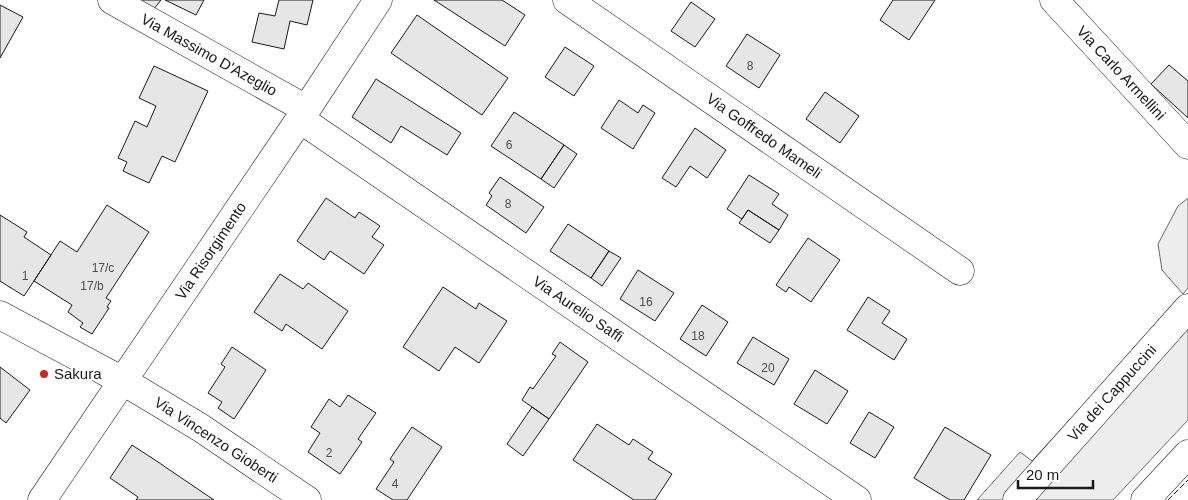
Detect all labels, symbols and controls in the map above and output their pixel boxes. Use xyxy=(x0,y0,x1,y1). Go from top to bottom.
street label: Via Massimo D'Azeglio xyxy=(138,10,280,99)
street label: Via Carlo Armellini xyxy=(1073,22,1169,123)
house number: 8 xyxy=(747,59,754,73)
street label: Via Goffredo Mameli xyxy=(704,90,825,182)
house number: 6 xyxy=(506,138,513,152)
house number: 8 xyxy=(505,197,512,211)
street label: Via Risorgimento xyxy=(172,199,249,303)
house number: 17/c xyxy=(92,261,114,275)
house number: 1 xyxy=(22,269,29,283)
street label: Via Aurelio Saffi xyxy=(530,272,627,345)
house number: 17/b xyxy=(80,279,104,293)
house number: 16 xyxy=(639,295,653,309)
house number: 18 xyxy=(691,329,705,343)
street label: Via dei Cappuccini xyxy=(1064,341,1159,444)
house number: 20 xyxy=(761,361,775,375)
place label: Sakura xyxy=(54,365,102,382)
marker: Sakura xyxy=(38,368,50,380)
street label: Via Vincenzo Gioberti xyxy=(151,393,281,486)
house number: 2 xyxy=(326,446,333,460)
scale bar xyxy=(1018,458,1093,490)
text: 20 m xyxy=(1026,466,1059,483)
house number: 4 xyxy=(392,477,399,491)

